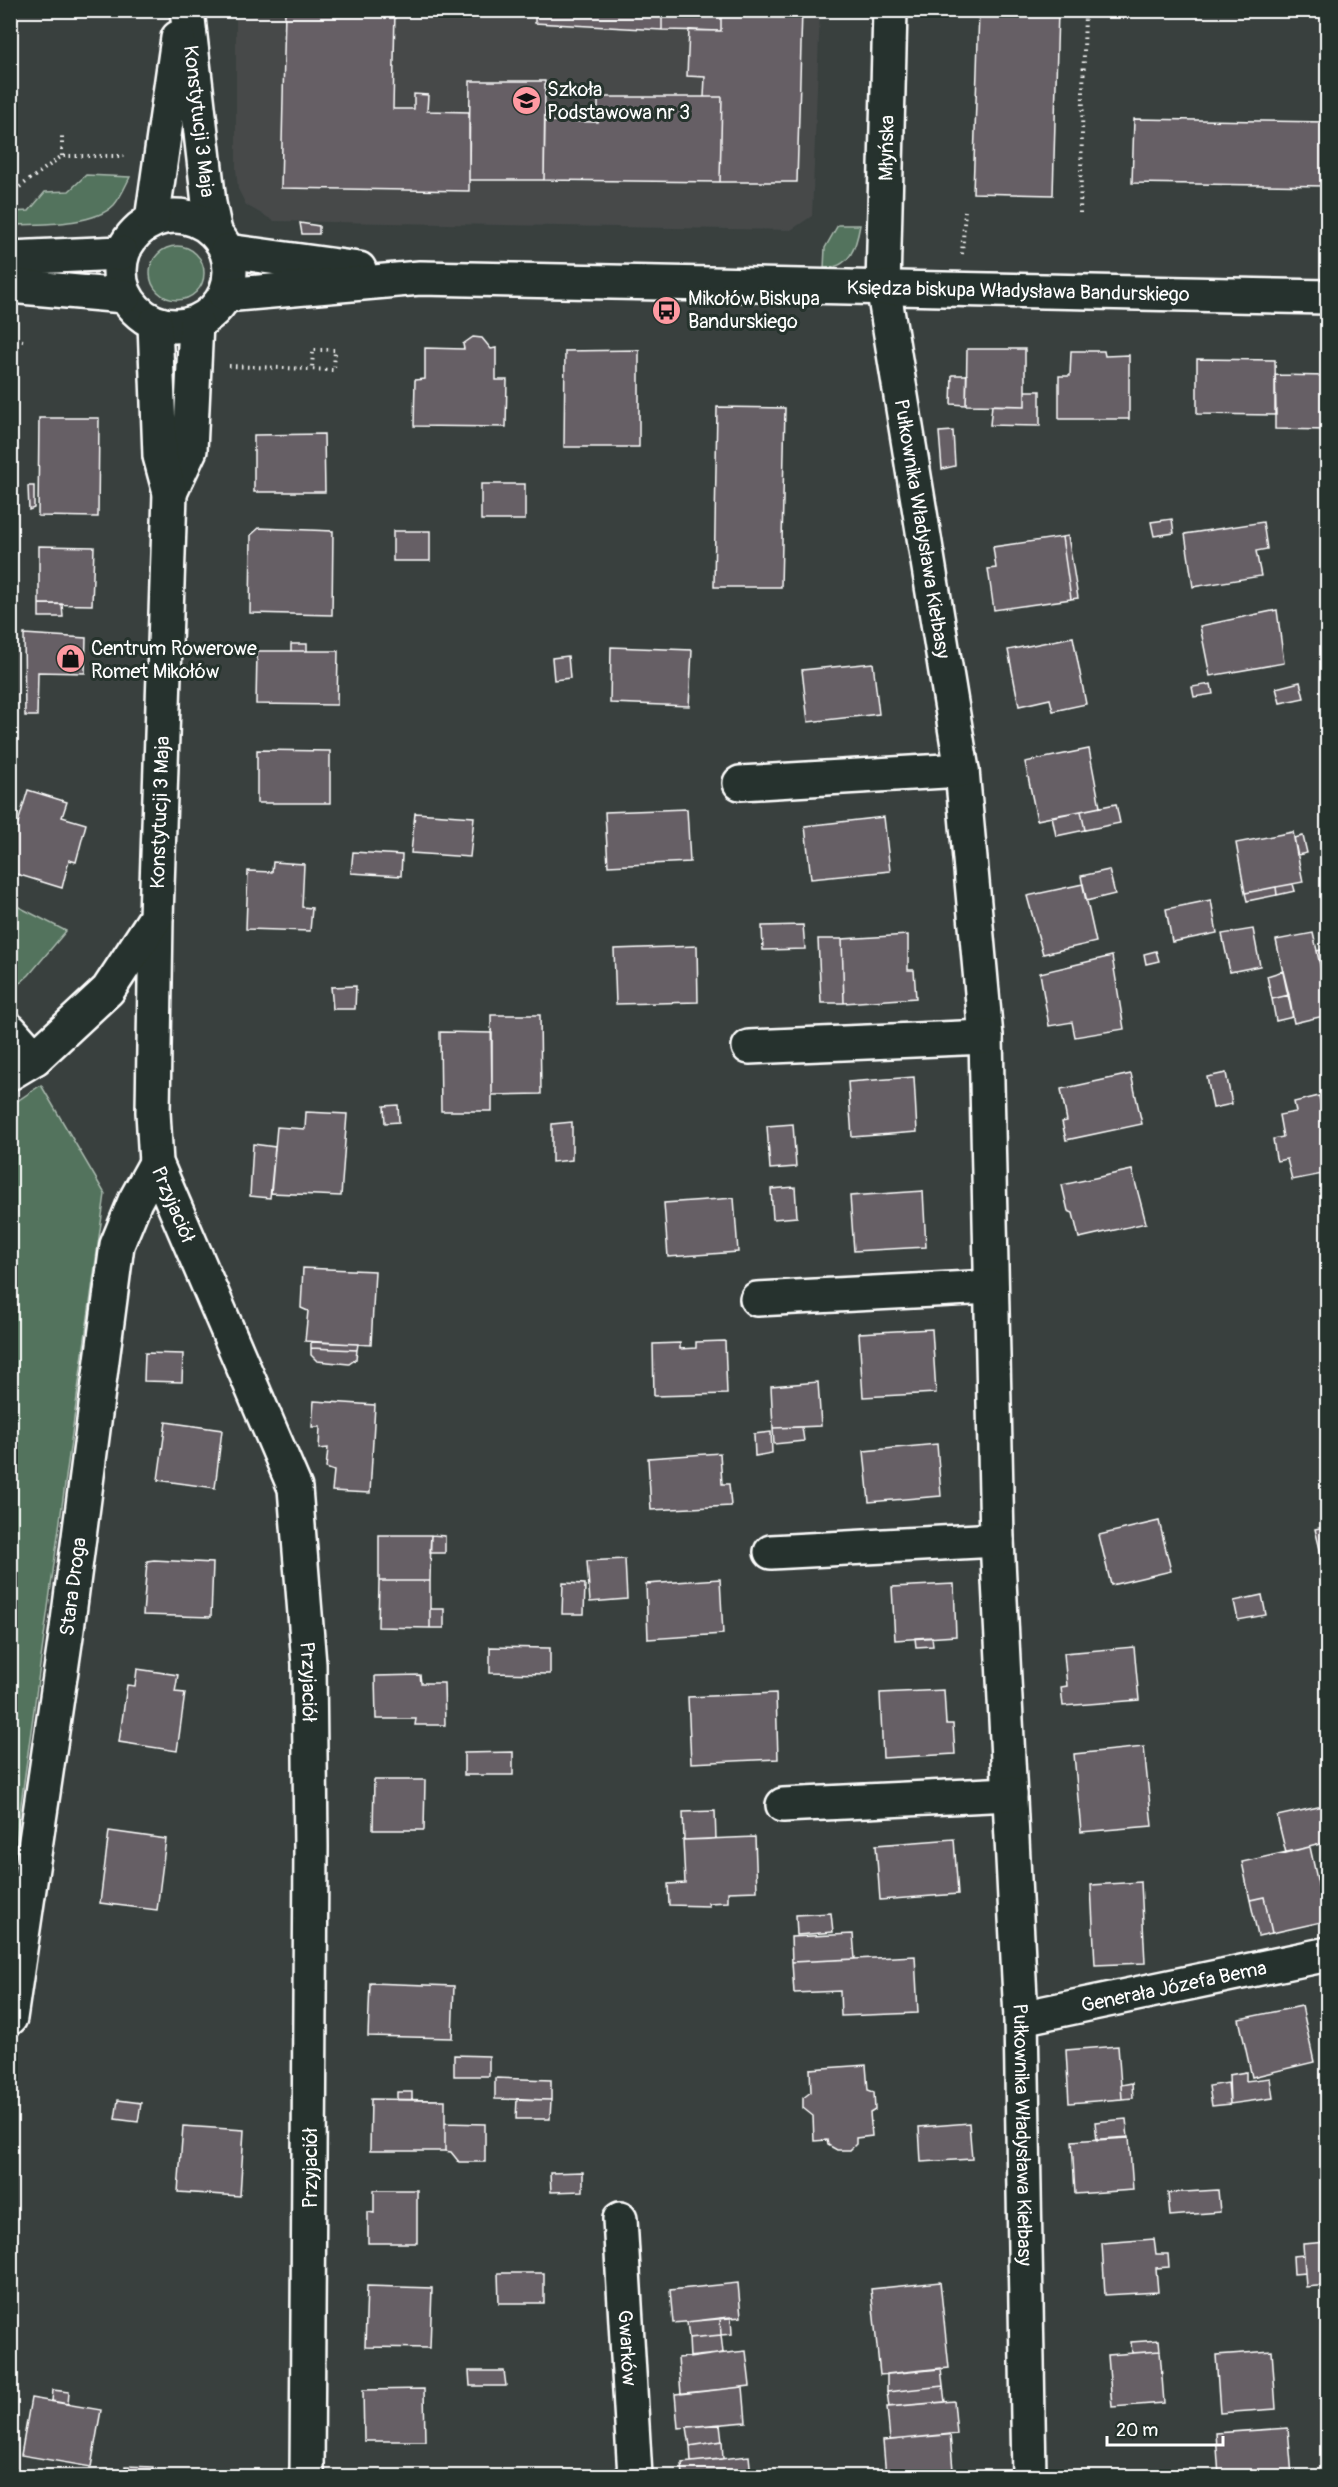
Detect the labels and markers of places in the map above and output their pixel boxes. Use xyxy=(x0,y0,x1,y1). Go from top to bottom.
place label: Szkoła Podstawowa nr 3 xyxy=(547,77,690,125)
school or university icon: Szkoła Podstawowa nr 3 xyxy=(510,84,542,116)
place label: Mikołów Biskupa Bandurskiego xyxy=(688,286,820,334)
bus stop icon: Mikołów Biskupa Bandurskiego xyxy=(651,294,683,326)
place label: Centrum Rowerowe Romet Mikołów xyxy=(91,636,257,684)
shop icon: Centrum Rowerowe Romet Mikołów xyxy=(54,643,86,675)

